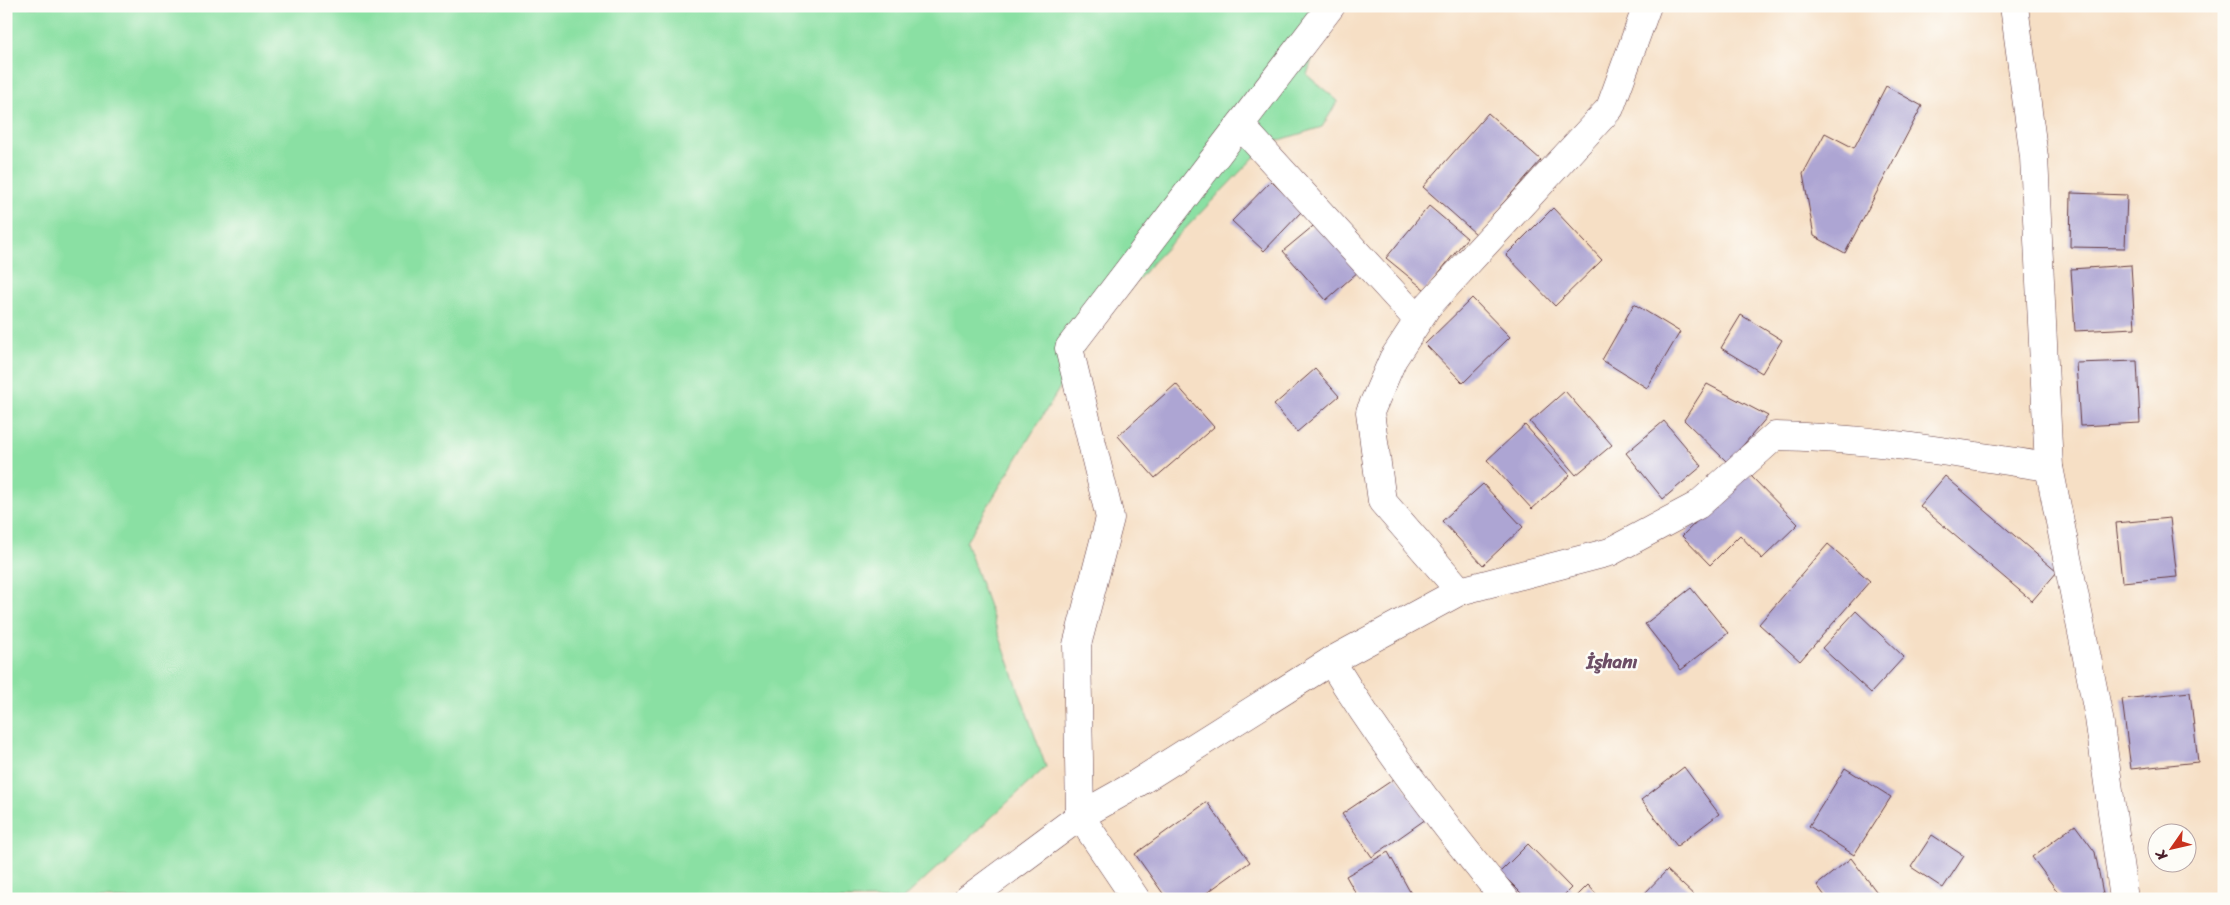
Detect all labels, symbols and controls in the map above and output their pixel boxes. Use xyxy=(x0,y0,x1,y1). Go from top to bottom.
district label: İşhanı xyxy=(1585,645,1638,678)
north arrow xyxy=(2148,822,2198,872)
text: K xyxy=(2148,843,2175,866)

